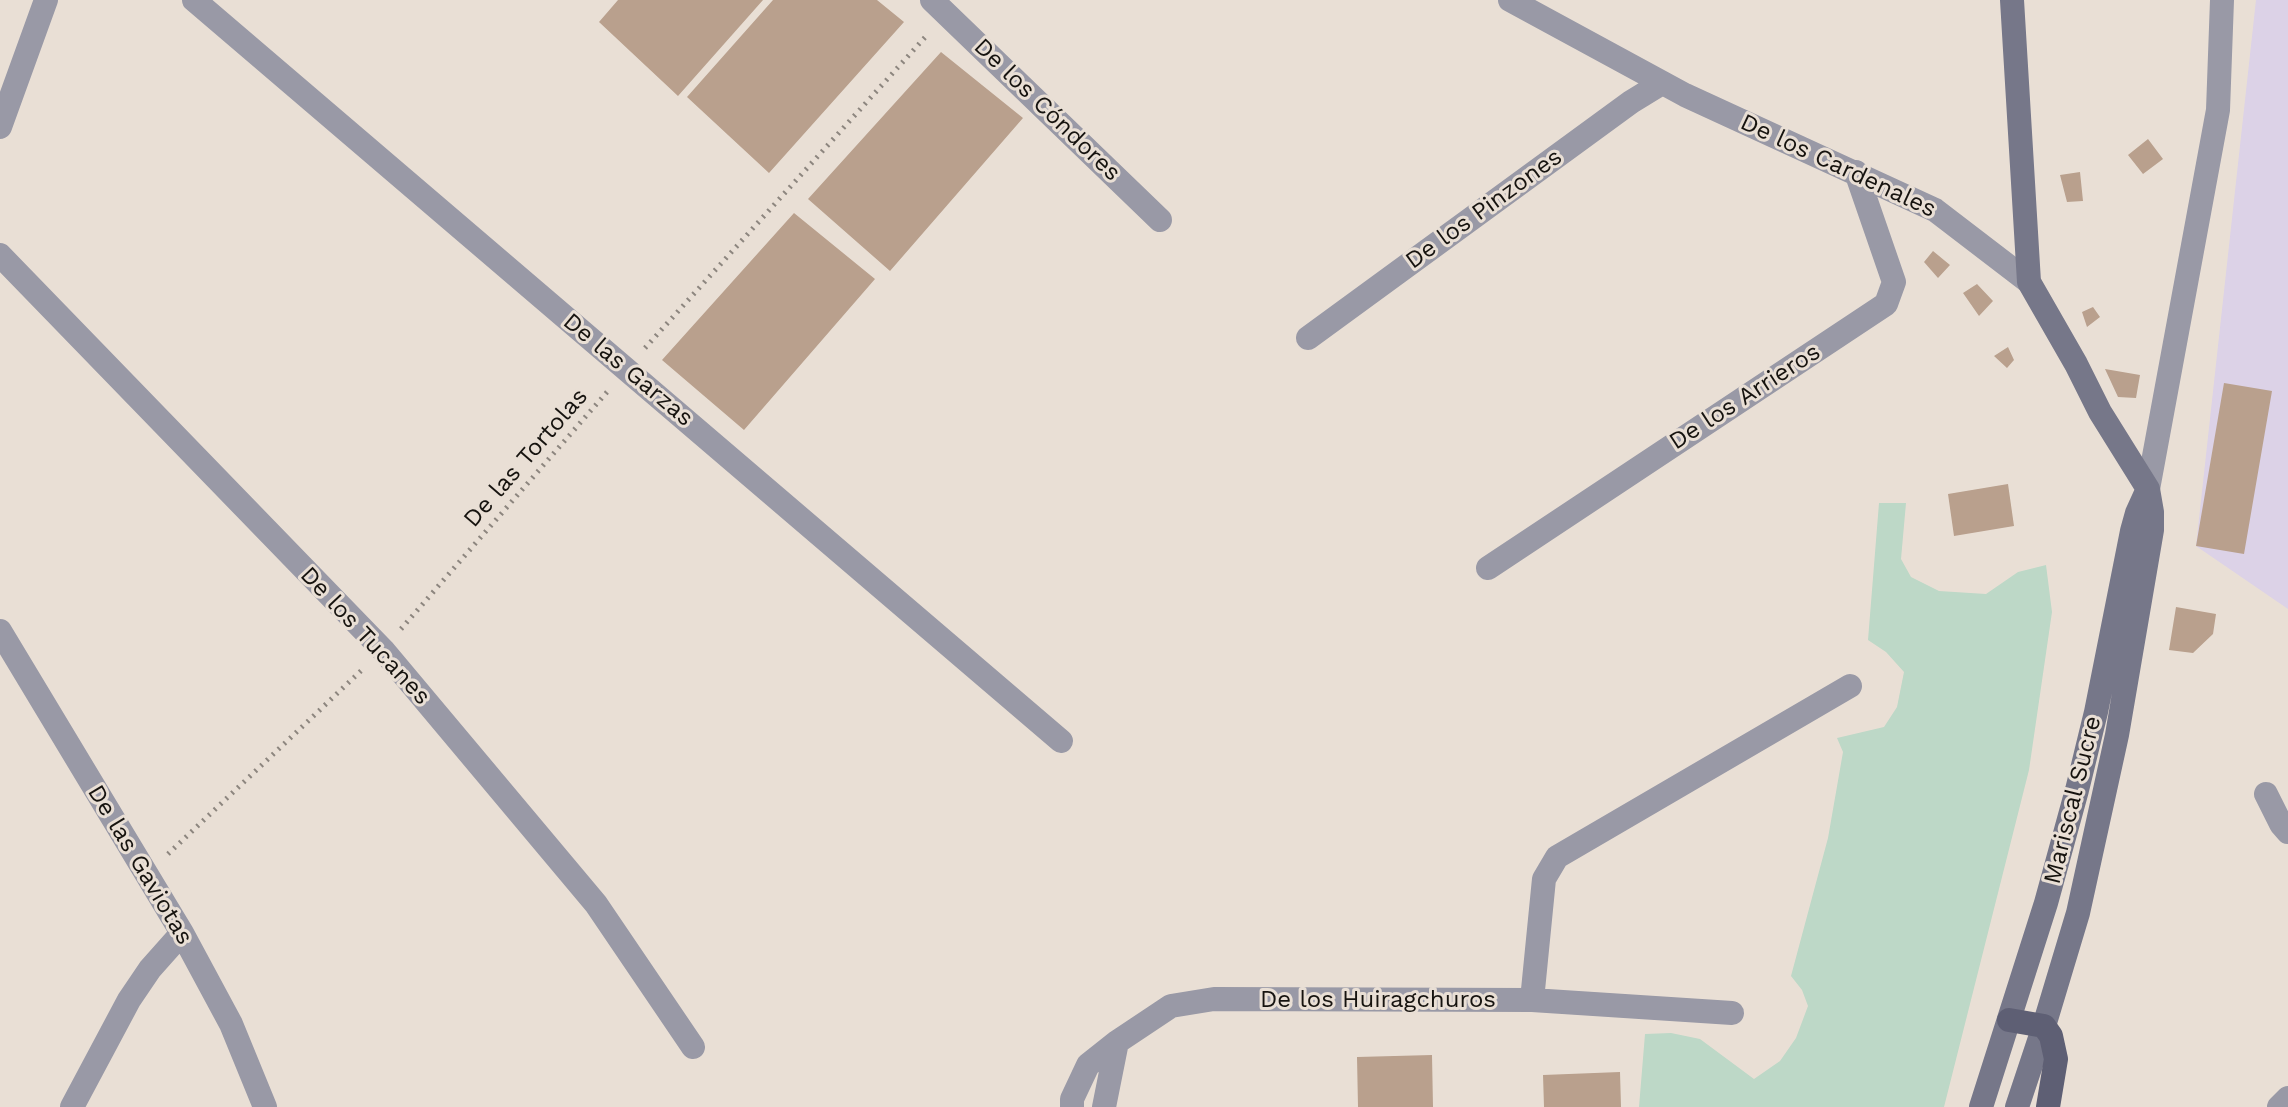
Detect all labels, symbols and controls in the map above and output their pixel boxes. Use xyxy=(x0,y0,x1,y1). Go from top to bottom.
street label: De los Cóndores xyxy=(968,33,1126,187)
street label: De los Cardenales xyxy=(1736,108,1940,224)
street label: De los Pinzones xyxy=(1400,143,1568,275)
street label: De las Garzas xyxy=(557,307,699,433)
street label: De los Arrieros xyxy=(1664,338,1826,456)
street label: De las Tortolas xyxy=(458,383,594,533)
street label: De los Tucanes xyxy=(294,561,436,711)
street label: Mariscal Sucre xyxy=(2038,713,2108,887)
street label: De las Gaviotas xyxy=(81,780,199,950)
street label: De los Huiragchuros xyxy=(1260,986,1496,1014)

